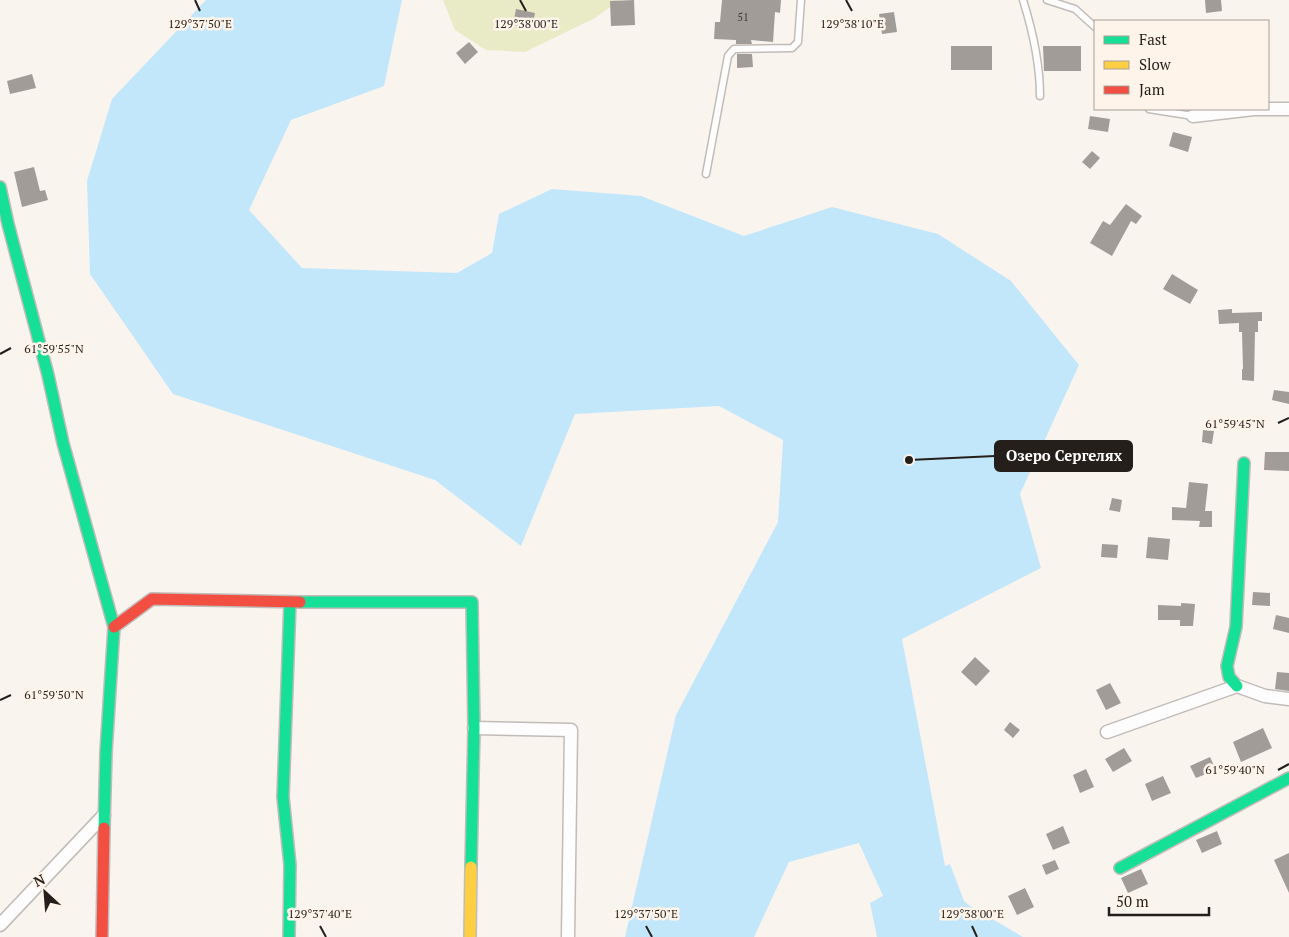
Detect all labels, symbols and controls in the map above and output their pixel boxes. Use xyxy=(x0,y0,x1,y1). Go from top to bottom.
house number: 51 xyxy=(737,10,749,24)
text: 129°37'50"E xyxy=(168,16,232,31)
text: 129°38'00"E xyxy=(494,16,558,31)
text: 129°38'10"E xyxy=(820,16,884,31)
legend xyxy=(1094,20,1269,110)
text: Fast xyxy=(1139,29,1167,49)
text: Slow xyxy=(1139,54,1172,74)
text: Jam xyxy=(1139,79,1165,99)
text: 61°59'55"N xyxy=(24,341,84,356)
text: 61°59'45"N xyxy=(1205,416,1265,431)
callout: Озеро Сергелях xyxy=(995,441,1132,471)
text: Озеро Сергелях xyxy=(1006,445,1123,465)
text: 61°59'50"N xyxy=(24,687,84,702)
text: 61°59'40"N xyxy=(1205,762,1265,777)
north arrow xyxy=(20,867,70,917)
text: N xyxy=(30,869,48,891)
scale bar xyxy=(1109,884,1209,916)
text: 50 m xyxy=(1116,891,1149,911)
text: 129°37'40"E xyxy=(288,906,352,921)
text: 129°37'50"E xyxy=(614,906,678,921)
text: 129°38'00"E xyxy=(940,906,1004,921)

